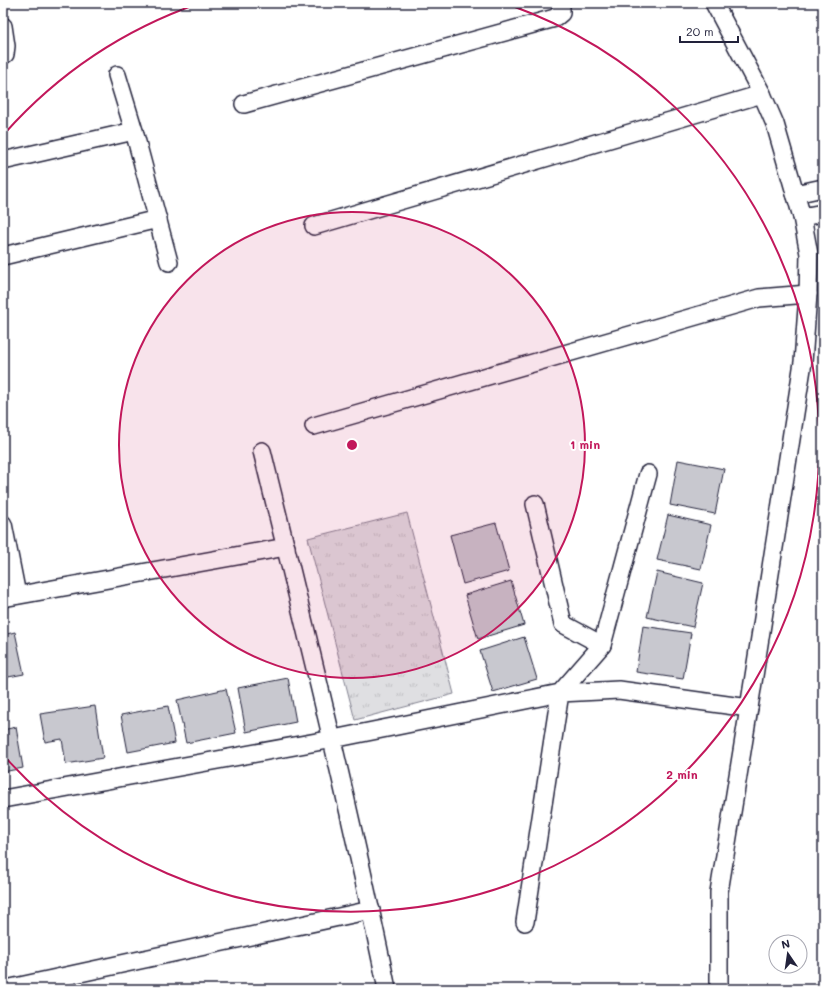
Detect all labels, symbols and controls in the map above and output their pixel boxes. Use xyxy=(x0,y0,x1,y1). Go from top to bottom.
scale bar xyxy=(680,18,738,44)
text: 20 m xyxy=(686,23,714,39)
text: 1 min xyxy=(570,436,600,452)
centre of rings xyxy=(345,438,359,452)
text: 2 min xyxy=(666,766,698,782)
north arrow xyxy=(768,934,808,974)
text: N xyxy=(780,936,791,952)

